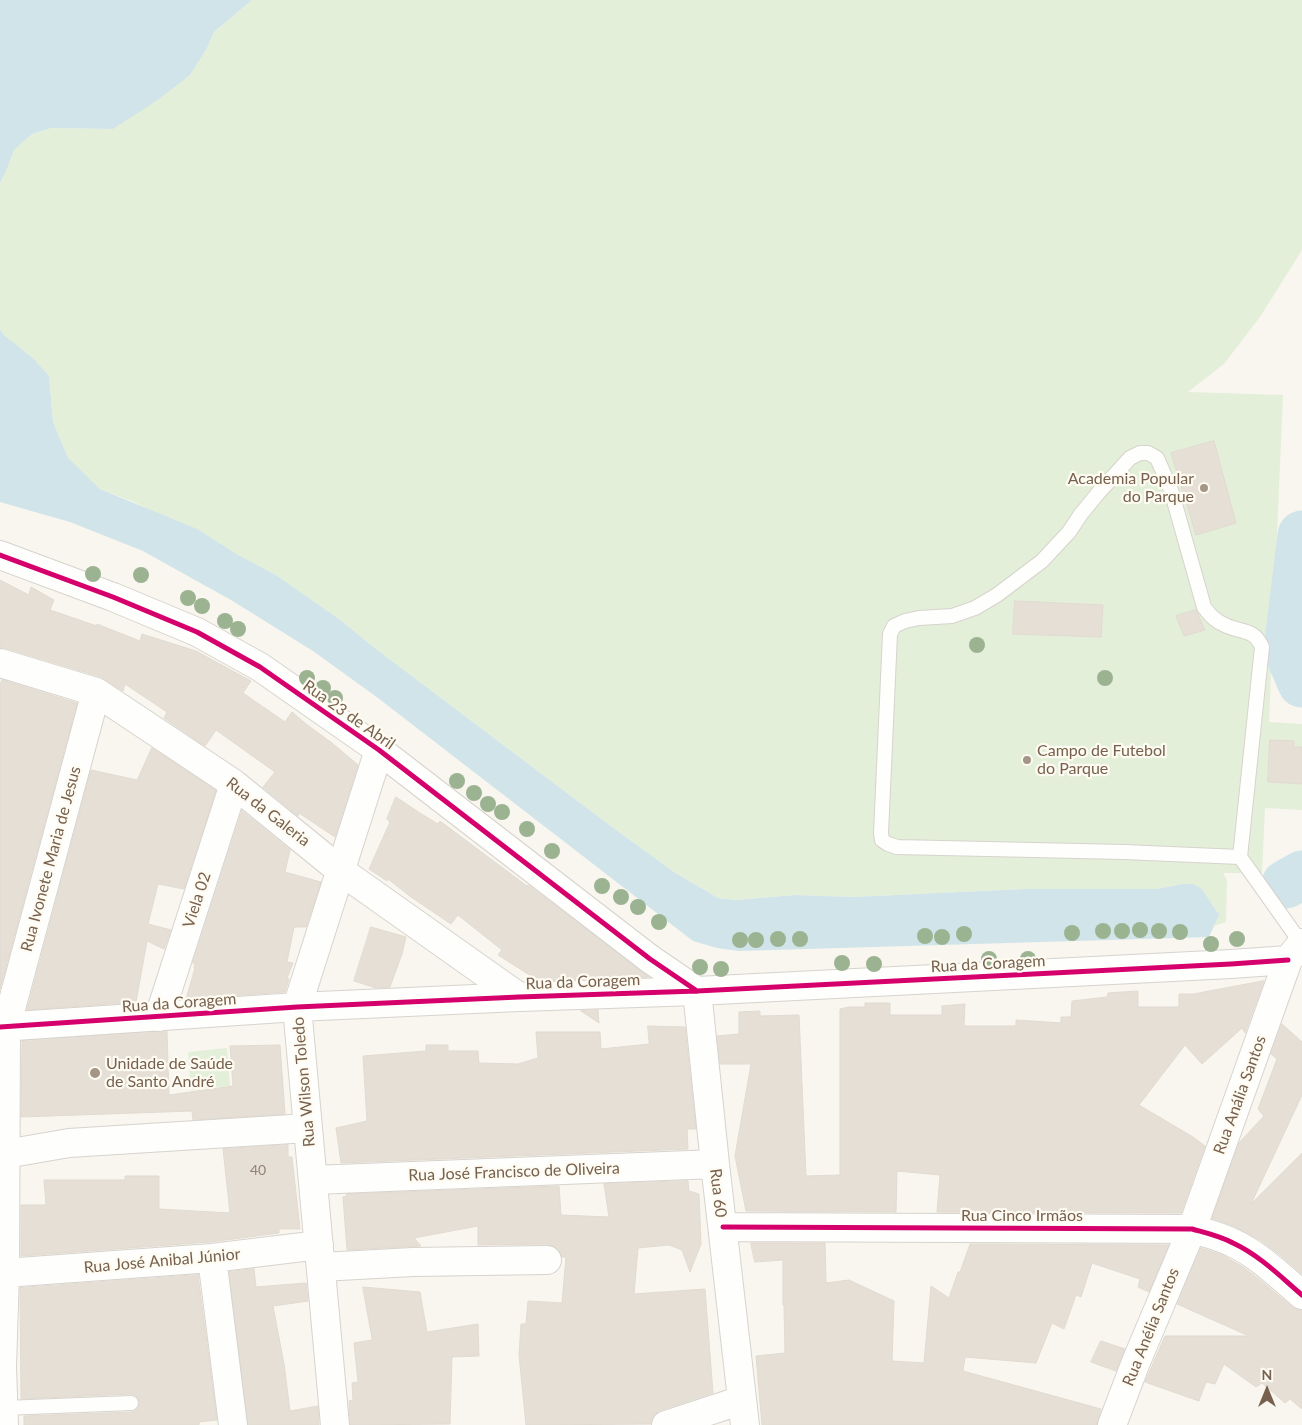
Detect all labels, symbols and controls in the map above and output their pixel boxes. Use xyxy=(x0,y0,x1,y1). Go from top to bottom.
place label: Academia Popular do Parque xyxy=(1068,469,1194,507)
marker: Academia Popular do Parque xyxy=(1198,482,1210,494)
street label: Rua 23 de Abril xyxy=(299,676,399,754)
place label: Campo de Futebol do Parque xyxy=(1037,741,1166,779)
marker: Campo de Futebol do Parque xyxy=(1021,754,1033,766)
street label: Rua Ivonete Maria de Jesus xyxy=(17,764,85,954)
street label: Rua da Galeria xyxy=(222,773,314,851)
street label: Viela 02 xyxy=(179,870,215,930)
street label: Rua da Coragem xyxy=(930,951,1046,977)
street label: Rua da Coragem xyxy=(525,970,641,994)
street label: Rua da Coragem xyxy=(121,989,237,1017)
street label: Rua Wilson Toledo xyxy=(289,1016,319,1148)
street label: Rua Anália Santos xyxy=(1210,1033,1270,1157)
place label: Unidade de Saúde de Santo André xyxy=(106,1054,233,1092)
marker: Unidade de Saúde de Santo André xyxy=(88,1066,102,1080)
street label: Rua José Francisco de Oliveira xyxy=(408,1159,620,1185)
house number: 40 xyxy=(250,1162,266,1178)
street label: Rua 60 xyxy=(705,1167,731,1219)
street label: Rua Cinco Irmãos xyxy=(961,1206,1083,1226)
street label: Rua José Anibal Júnior xyxy=(83,1245,241,1277)
street label: Rua Anélia Santos xyxy=(1119,1265,1183,1389)
north arrow xyxy=(1242,1365,1292,1415)
text: N xyxy=(1262,1366,1272,1383)

